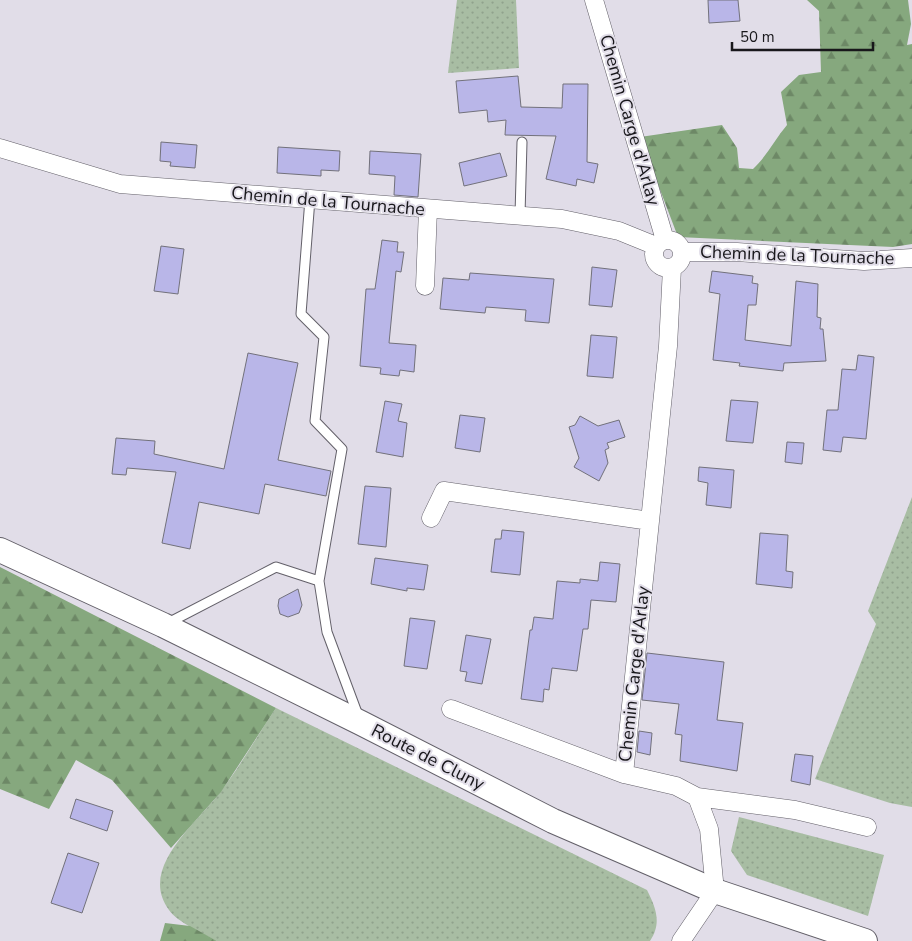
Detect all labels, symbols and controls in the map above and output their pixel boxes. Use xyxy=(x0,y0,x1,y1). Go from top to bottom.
scale bar xyxy=(732,20,873,52)
text: 50 m xyxy=(740,27,775,47)
street label: Chemin Carge d'Arlay xyxy=(594,32,666,209)
street label: Chemin de la Tournache xyxy=(230,181,426,221)
street label: Chemin de la Tournache xyxy=(699,240,895,270)
street label: Chemin Carge d'Arlay xyxy=(613,584,655,763)
street label: Route de Cluny xyxy=(367,718,489,796)

